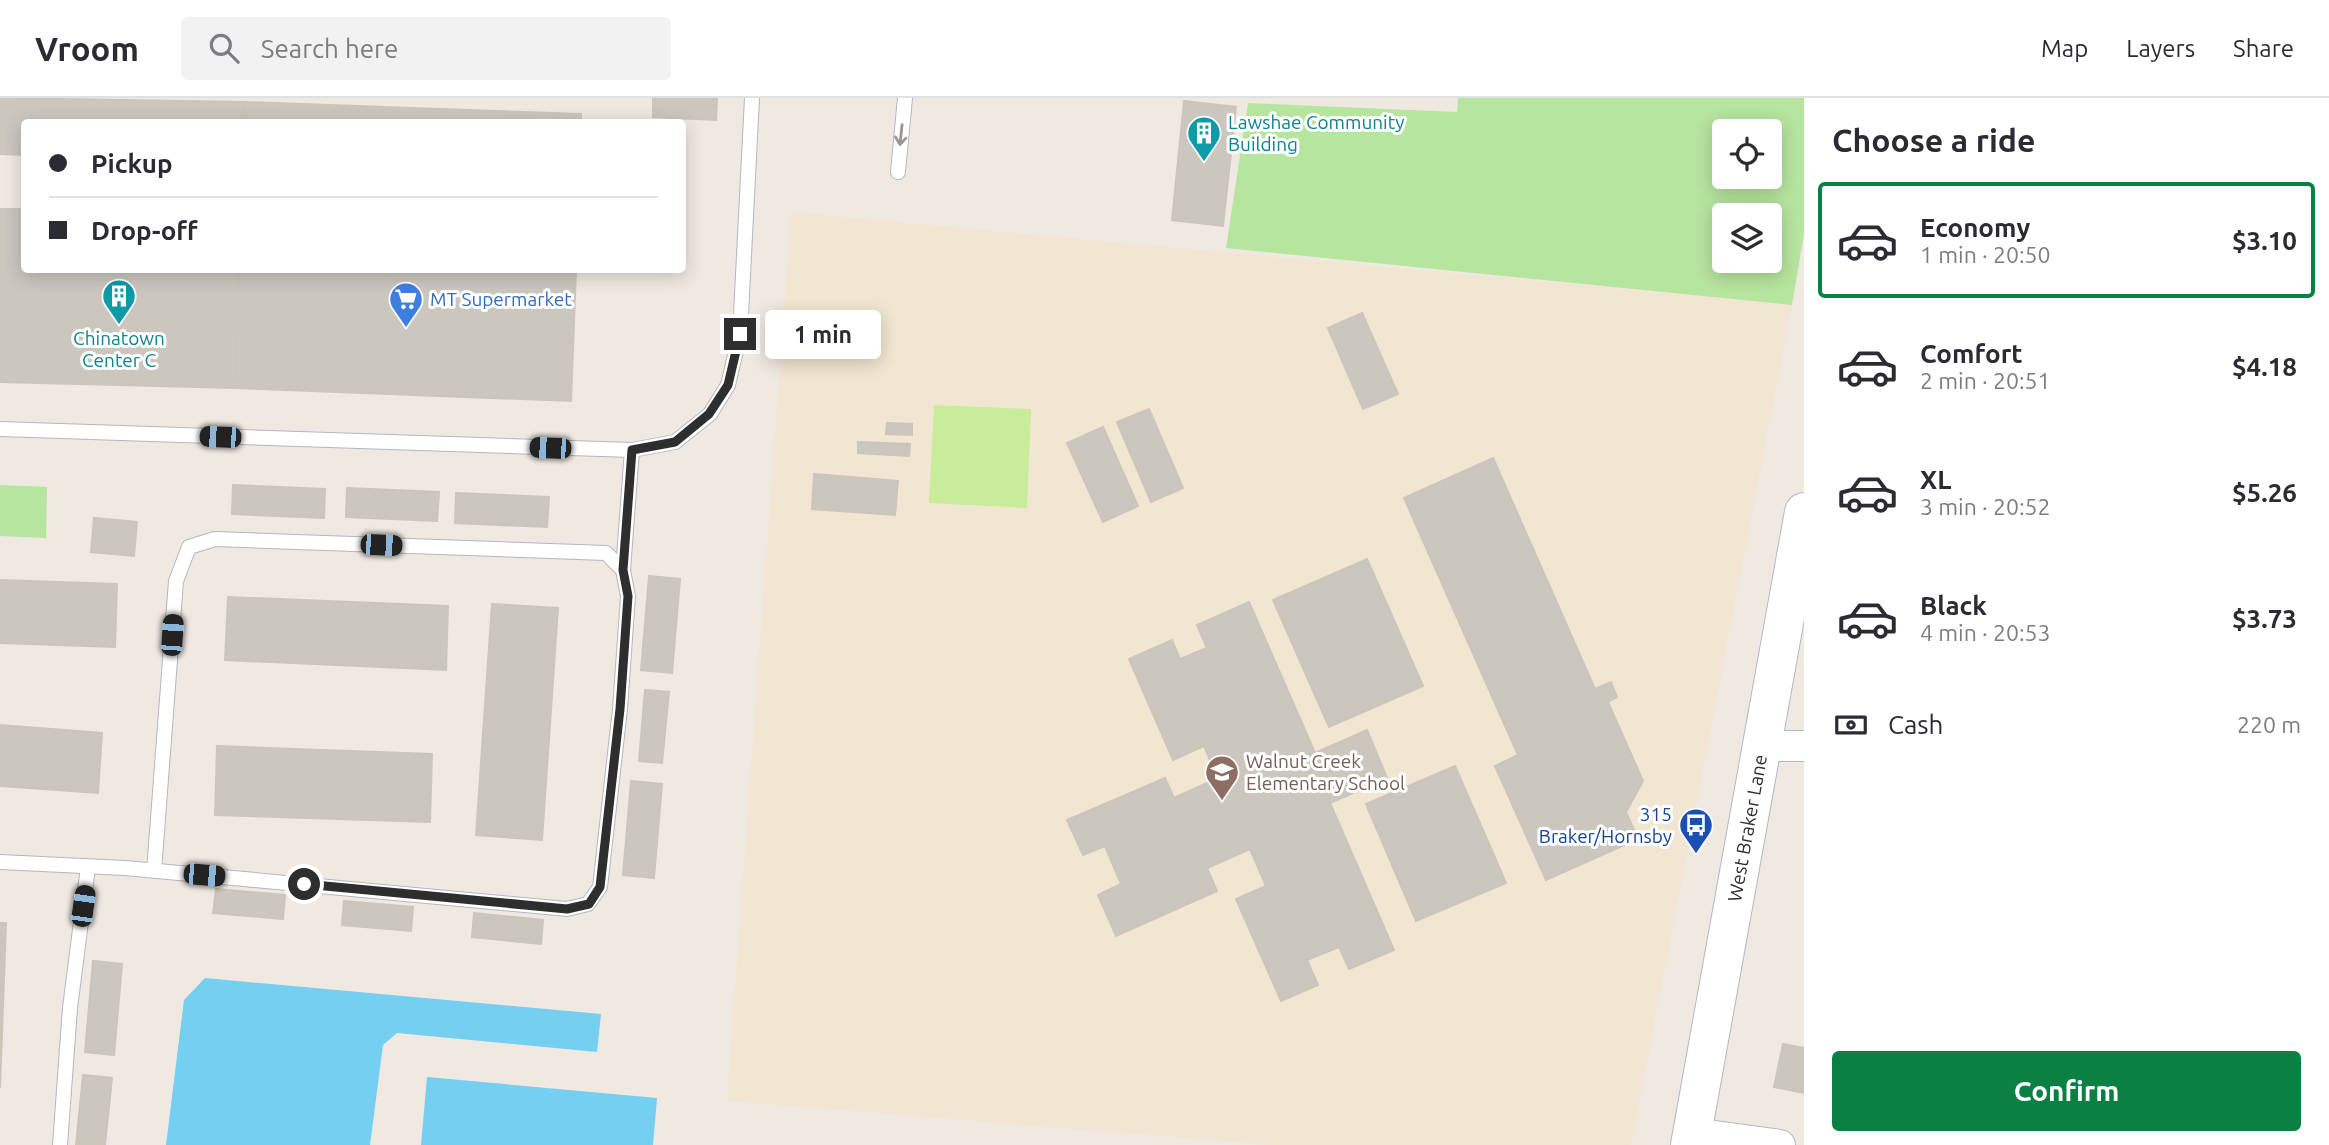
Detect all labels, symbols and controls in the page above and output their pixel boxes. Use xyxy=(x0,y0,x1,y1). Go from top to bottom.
search box xyxy=(181,17,671,80)
icon: search xyxy=(205,29,243,67)
text: Vroom xyxy=(35,30,139,67)
text: Search here xyxy=(261,34,398,63)
text: Map xyxy=(2041,35,2088,62)
text: Layers xyxy=(2126,35,2195,62)
text: Share xyxy=(2233,35,2294,62)
place label: Lawshae Community Building xyxy=(1228,111,1404,155)
building icon: Lawshae Community Building xyxy=(1185,114,1223,163)
map controls xyxy=(1712,119,1782,273)
button: locate xyxy=(1712,119,1782,189)
text: Choose a ride xyxy=(1832,122,2035,158)
one-way arrow xyxy=(895,123,908,146)
text: Pickup xyxy=(91,149,173,178)
button: layers xyxy=(1712,203,1782,273)
icon: car xyxy=(1836,209,1899,272)
text: Economy xyxy=(1920,213,2030,242)
text: Drop-off xyxy=(91,216,198,245)
text: $3.10 xyxy=(2232,226,2297,255)
text: 1 min · 20:50 xyxy=(1920,242,2051,267)
building icon: Chinatown Center C xyxy=(100,277,138,326)
supermarket icon: MT Supermarket xyxy=(387,280,425,329)
place label: MT Supermarket xyxy=(430,288,572,310)
callout: 1 min xyxy=(764,310,880,358)
route end xyxy=(724,318,756,350)
text: 1 min xyxy=(794,322,852,347)
place label: Chinatown Center C xyxy=(73,327,165,371)
icon: car xyxy=(1836,335,1899,398)
text: Comfort xyxy=(1920,339,2023,368)
text: $4.18 xyxy=(2232,352,2297,381)
text: 2 min · 20:51 xyxy=(1920,368,2051,393)
car xyxy=(199,426,242,448)
car xyxy=(529,437,572,459)
icon: car xyxy=(1836,461,1899,524)
text: XL xyxy=(1920,465,1951,494)
text: $5.26 xyxy=(2232,478,2297,507)
text: 3 min · 20:52 xyxy=(1920,494,2051,519)
car xyxy=(360,534,403,556)
icon: car xyxy=(1836,587,1899,650)
text: Black xyxy=(1920,591,1987,620)
text: $3.73 xyxy=(2232,604,2297,633)
car xyxy=(161,613,184,657)
text: 4 min · 20:53 xyxy=(1920,620,2051,645)
icon: cash xyxy=(1832,706,1870,744)
text: Cash xyxy=(1888,710,1943,739)
text: 220 m xyxy=(2237,712,2301,737)
place label: Walnut Creek Elementary School xyxy=(1246,750,1405,794)
school or university icon: Walnut Creek Elementary School xyxy=(1203,753,1241,802)
street label: West Braker Lane xyxy=(1723,753,1771,903)
place label: 315 Braker/Hornsby xyxy=(1539,803,1672,847)
bus stop icon: 315 Braker/Hornsby xyxy=(1677,806,1715,855)
car xyxy=(183,863,226,887)
route start xyxy=(288,868,320,900)
car xyxy=(70,884,97,928)
button: Confirm xyxy=(1832,1051,2301,1131)

